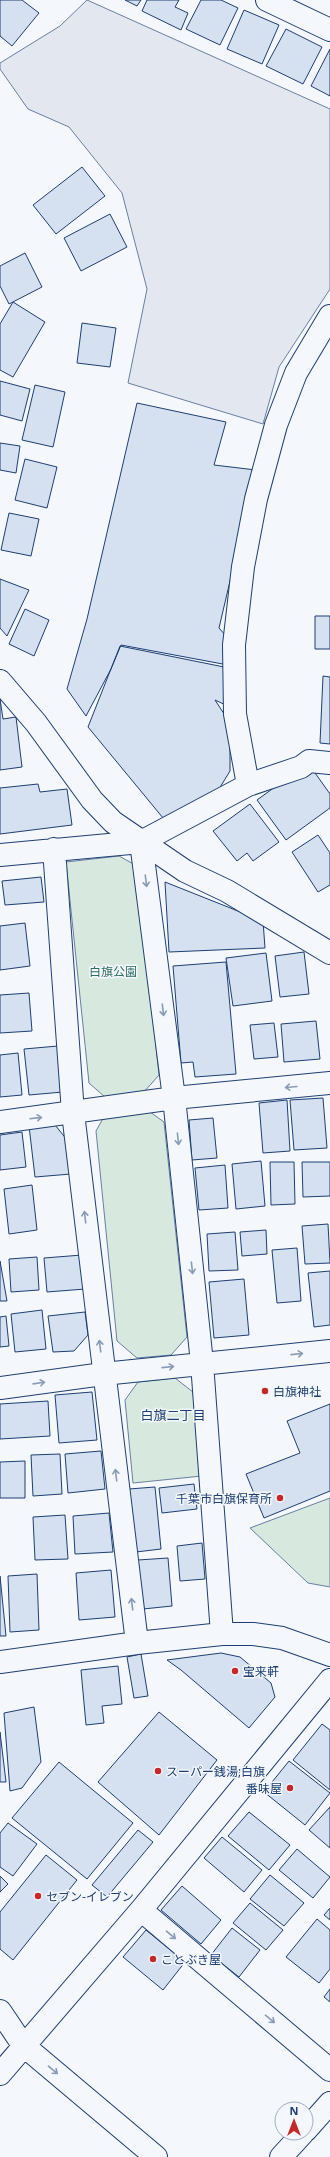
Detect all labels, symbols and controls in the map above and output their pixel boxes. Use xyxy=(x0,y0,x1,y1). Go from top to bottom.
one-way arrow xyxy=(142,874,150,887)
park label: 白旗公園 xyxy=(89,963,137,980)
one-way arrow xyxy=(159,1003,167,1016)
one-way arrow xyxy=(285,1083,298,1091)
one-way arrow xyxy=(30,1114,43,1122)
one-way arrow xyxy=(175,1132,182,1145)
one-way arrow xyxy=(81,1211,89,1224)
one-way arrow xyxy=(188,1261,196,1274)
one-way arrow xyxy=(96,1340,104,1353)
one-way arrow xyxy=(290,1350,303,1358)
one-way arrow xyxy=(161,1363,174,1371)
one-way arrow xyxy=(32,1379,45,1387)
place label: 白旗神社 xyxy=(273,1383,321,1400)
marker: 白旗神社 xyxy=(260,1386,270,1396)
district label: 白旗二丁目 xyxy=(140,1406,206,1424)
one-way arrow xyxy=(112,1469,120,1482)
place label: 千葉市白旗保育所 xyxy=(176,1490,272,1507)
marker: 千葉市白旗保育所 xyxy=(275,1493,285,1503)
one-way arrow xyxy=(128,1598,136,1611)
place label: 宝来軒 xyxy=(243,1663,279,1680)
marker: 宝来軒 xyxy=(230,1666,240,1676)
place label: スーパー銭湯;白旗 xyxy=(166,1763,265,1780)
marker: スーパー銭湯;白旗 xyxy=(153,1766,163,1776)
place label: 番味屋 xyxy=(246,1780,282,1797)
marker: 番味屋 xyxy=(285,1783,295,1793)
place label: セブン-イレブン xyxy=(46,1888,134,1905)
marker: セブン-イレブン xyxy=(33,1891,43,1901)
one-way arrow xyxy=(165,1930,176,1939)
place label: ことぶき屋 xyxy=(161,1951,221,1968)
marker: ことぶき屋 xyxy=(148,1954,158,1964)
one-way arrow xyxy=(265,2014,275,2023)
one-way arrow xyxy=(48,2065,58,2074)
north arrow xyxy=(274,2101,314,2141)
text: N xyxy=(290,2103,298,2118)

